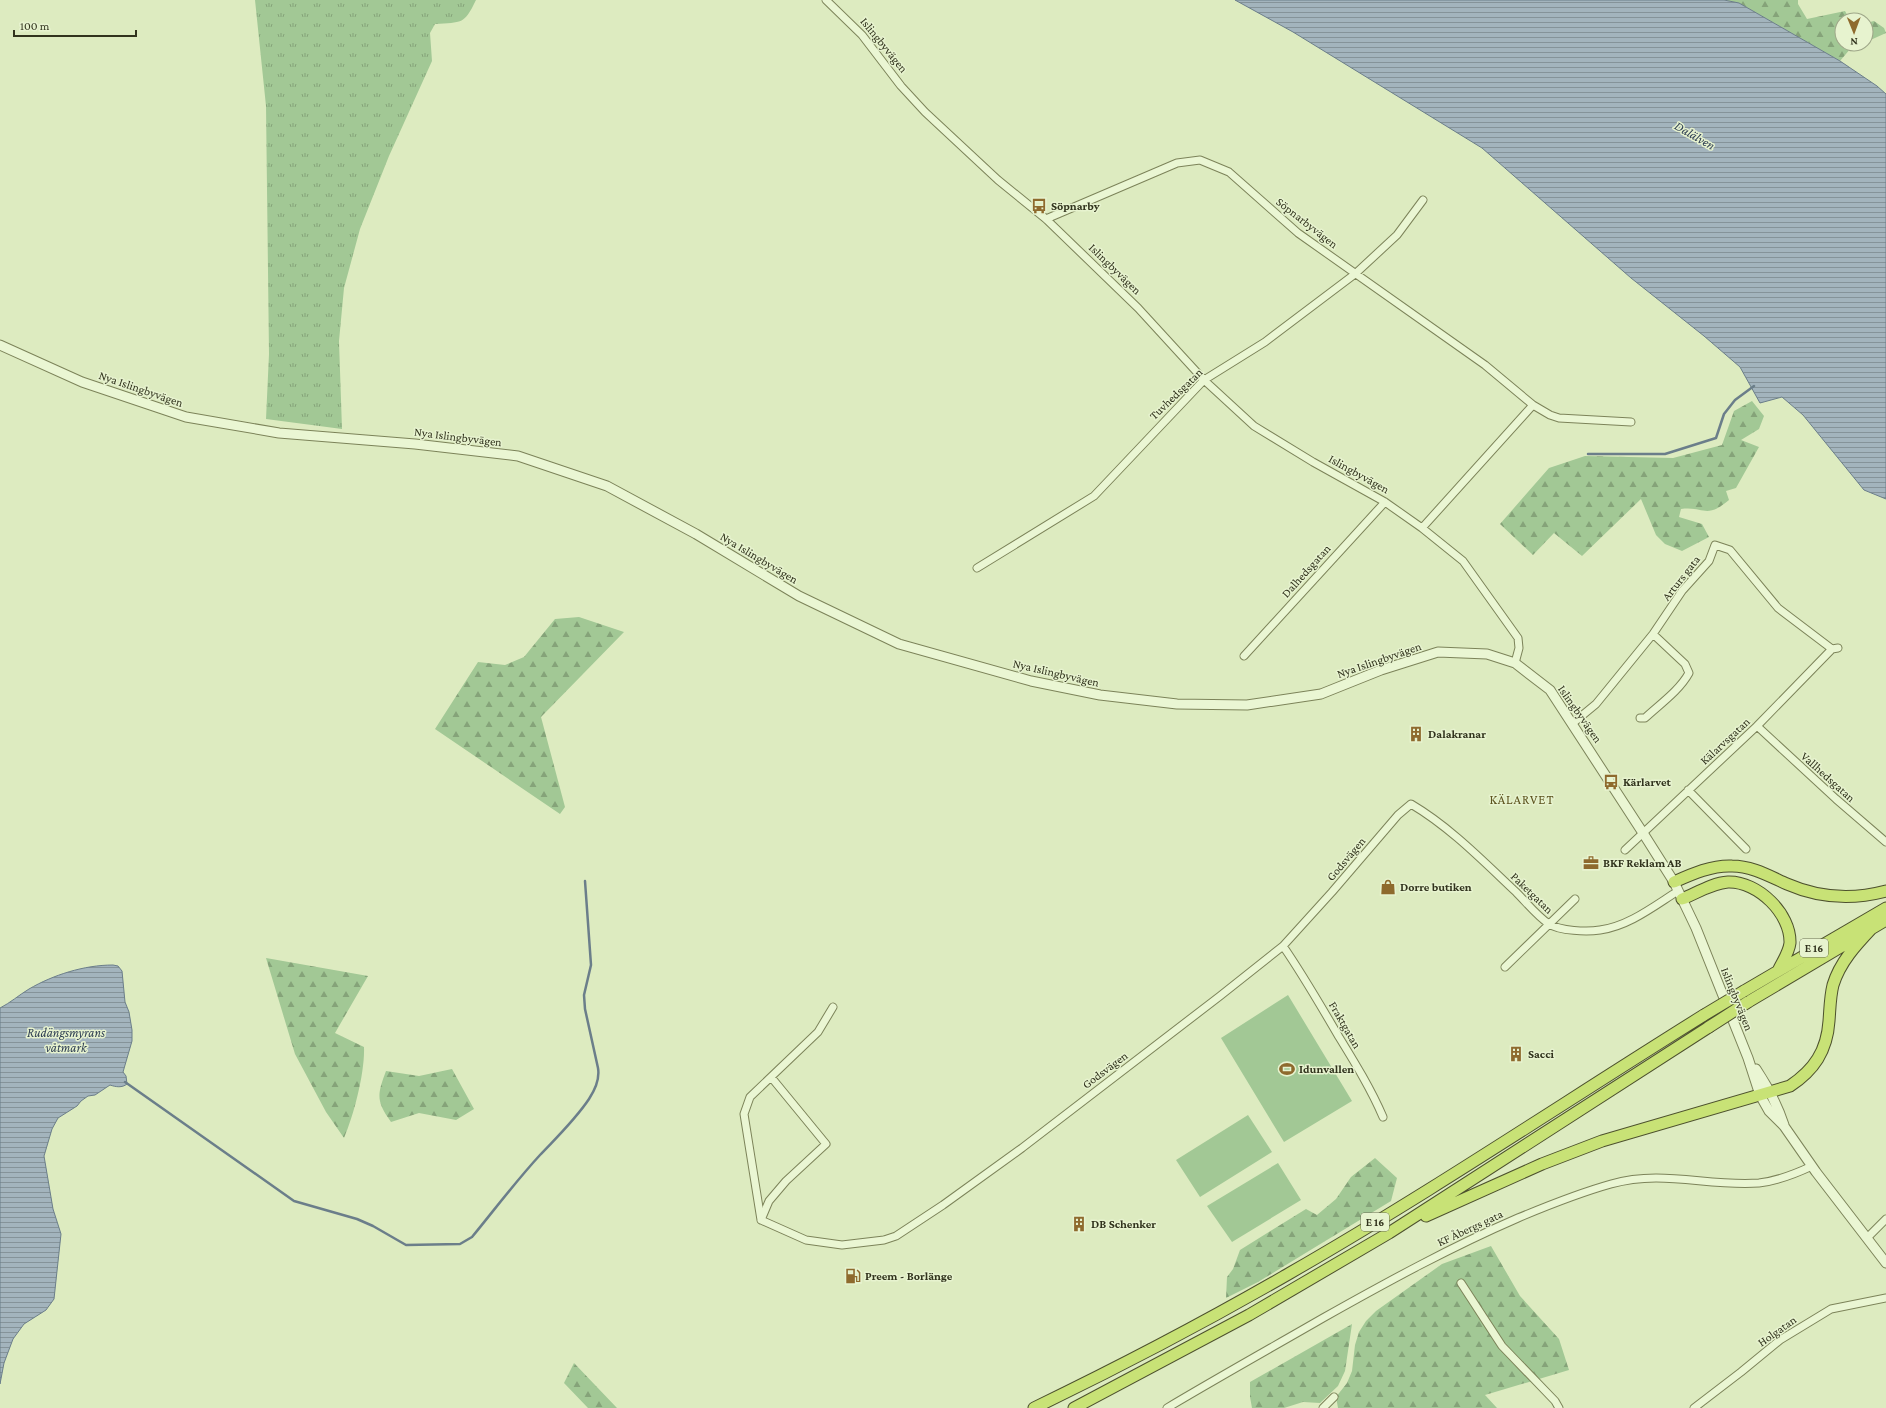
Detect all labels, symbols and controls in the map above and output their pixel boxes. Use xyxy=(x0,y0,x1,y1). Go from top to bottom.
scale bar xyxy=(14,12,136,38)
north arrow xyxy=(1834,12,1874,52)
street label: Islingbyvägen xyxy=(857,15,911,76)
text: 100 m xyxy=(20,19,50,33)
text: N xyxy=(1850,36,1858,48)
water label: Dalälven xyxy=(1672,118,1718,153)
street label: Söpnarbyvägen xyxy=(1273,195,1341,252)
bus stop icon: Söpnarby xyxy=(1030,197,1048,215)
place label: Söpnarby xyxy=(1051,199,1100,213)
street label: Islingbyvägen xyxy=(1086,241,1144,298)
street label: Tuvhedsgatan xyxy=(1147,365,1206,423)
street label: Nya Islingbyvägen xyxy=(97,368,185,410)
street label: Nya Islingbyvägen xyxy=(413,425,503,449)
street label: Islingbyvägen xyxy=(1326,452,1392,497)
street label: Nya Islingbyvägen xyxy=(718,529,801,587)
street label: Dalhedsgatan xyxy=(1278,541,1334,600)
street label: Arturs gata xyxy=(1659,552,1703,603)
street label: Nya Islingbyvägen xyxy=(1335,639,1423,681)
street label: Nya Islingbyvägen xyxy=(1011,656,1101,690)
street label: Islingbyvägen xyxy=(1555,682,1605,746)
street label: Kälarvsgatan xyxy=(1697,714,1753,768)
building icon: Dalakranar xyxy=(1407,725,1425,743)
place label: Dalakranar xyxy=(1428,727,1486,741)
street label: Vallhedsgatan xyxy=(1798,749,1858,805)
bus stop icon: Kärlarvet xyxy=(1602,773,1620,791)
place label: Kärlarvet xyxy=(1623,775,1672,789)
district label: KÄLARVET xyxy=(1490,792,1554,807)
street label: Godsvägen xyxy=(1324,834,1369,884)
office icon: BKF Reklam AB xyxy=(1582,854,1600,872)
place label: BKF Reklam AB xyxy=(1603,856,1682,870)
street label: Paketgatan xyxy=(1508,869,1556,917)
shop icon: Dorre butiken xyxy=(1379,878,1397,896)
place label: Dorre butiken xyxy=(1400,880,1472,894)
road number: E 16 xyxy=(1800,939,1828,957)
street label: Islingbyvägen xyxy=(1718,965,1756,1033)
street label: Fraktgatan xyxy=(1326,999,1364,1052)
water label: Rudängsmyrans våtmark xyxy=(27,1025,105,1055)
building icon: Sacci xyxy=(1507,1045,1525,1063)
place label: Sacci xyxy=(1528,1047,1555,1061)
street label: Godsvägen xyxy=(1080,1048,1131,1092)
sports icon: Idunvallen xyxy=(1278,1060,1296,1078)
place label: Idunvallen xyxy=(1299,1062,1354,1076)
street label: KF Åbergs gata xyxy=(1435,1207,1505,1249)
road number: E 16 xyxy=(1361,1213,1389,1231)
building icon: DB Schenker xyxy=(1070,1215,1088,1233)
place label: DB Schenker xyxy=(1091,1217,1156,1231)
fuel station icon: Preem - Borlänge xyxy=(844,1267,862,1285)
place label: Preem - Borlänge xyxy=(865,1269,953,1283)
street label: Holgatan xyxy=(1755,1312,1800,1349)

